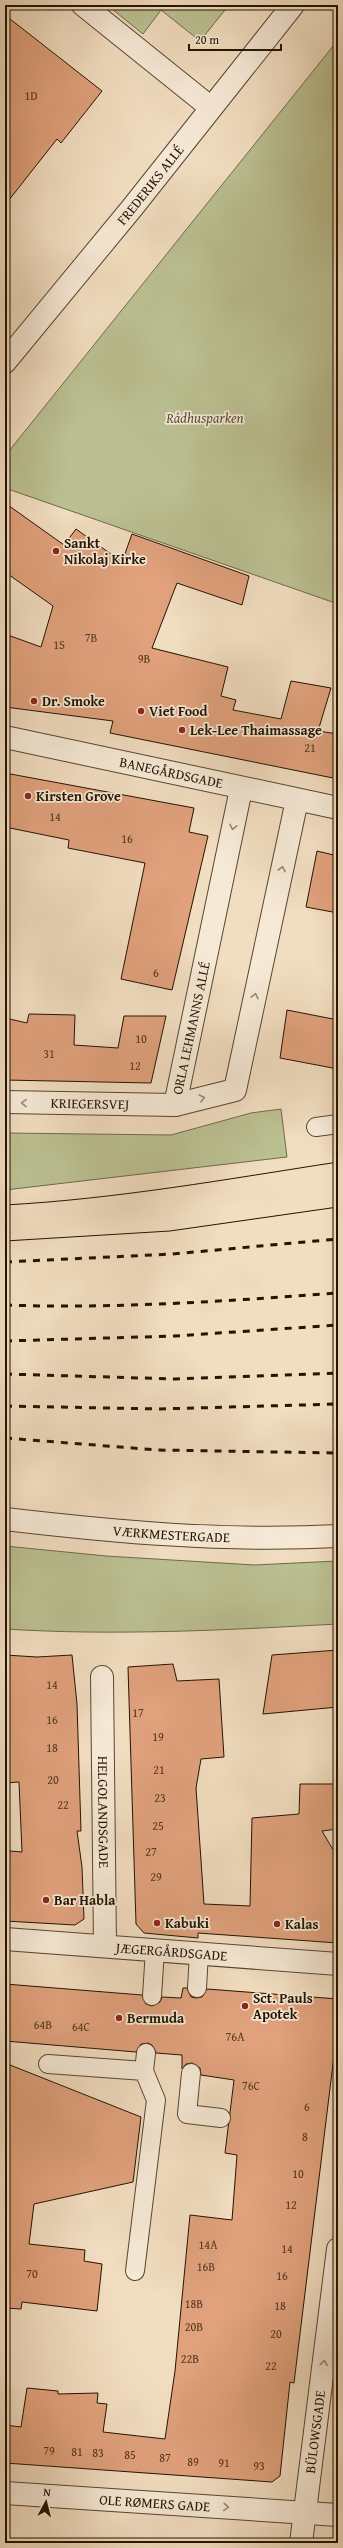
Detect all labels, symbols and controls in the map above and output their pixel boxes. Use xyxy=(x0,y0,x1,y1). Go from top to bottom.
scale bar xyxy=(189,26,281,52)
text: 20 m xyxy=(195,31,219,48)
house number: 1D xyxy=(24,87,38,104)
street label: FREDERIKS ALLÉ xyxy=(112,141,188,229)
park label: Rådhusparken xyxy=(165,408,244,428)
place label: Sankt Nikolaj Kirke xyxy=(64,533,146,569)
marker: Sankt Nikolaj Kirke xyxy=(51,546,61,556)
house number: 7B xyxy=(85,629,97,646)
house number: 1S xyxy=(53,636,65,653)
house number: 9B xyxy=(138,650,150,667)
place label: Dr. Smoke xyxy=(42,691,105,711)
marker: Dr. Smoke xyxy=(29,696,39,706)
place label: Viet Food xyxy=(149,701,208,721)
marker: Viet Food xyxy=(136,706,146,716)
place label: Lek-Lee Thaimassage xyxy=(190,720,322,740)
marker: Lek-Lee Thaimassage xyxy=(177,725,187,735)
house number: 21 xyxy=(304,739,316,756)
street label: BANEGÅRDSGADE xyxy=(118,752,225,793)
place label: Kirsten Grove xyxy=(36,786,121,806)
marker: Kirsten Grove xyxy=(23,791,33,801)
house number: 14 xyxy=(49,808,61,825)
one-way arrow xyxy=(229,824,237,830)
house number: 16 xyxy=(121,830,133,847)
one-way arrow xyxy=(277,866,286,872)
street label: ORLA LEHMANNS ALLÉ xyxy=(167,960,215,1096)
house number: 6 xyxy=(153,964,159,981)
one-way arrow xyxy=(250,993,258,999)
house number: 10 xyxy=(135,1030,147,1047)
house number: 31 xyxy=(43,1045,55,1062)
house number: 12 xyxy=(129,1057,141,1074)
street label: KRIEGERSVEJ xyxy=(50,1093,130,1114)
one-way arrow xyxy=(198,1094,205,1103)
one-way arrow xyxy=(21,1098,27,1107)
street label: VÆRKMESTERGADE xyxy=(112,1520,230,1547)
house number: 14 xyxy=(46,1676,58,1693)
house number: 17 xyxy=(132,1704,144,1721)
house number: 16 xyxy=(46,1711,58,1728)
house number: 19 xyxy=(152,1728,164,1745)
house number: 18 xyxy=(46,1739,58,1756)
street label: HELGOLANDSGADE xyxy=(93,1756,114,1868)
house number: 21 xyxy=(153,1761,165,1778)
house number: 20 xyxy=(47,1771,59,1788)
house number: 23 xyxy=(154,1789,166,1806)
house number: 22 xyxy=(57,1796,69,1813)
house number: 25 xyxy=(152,1817,164,1834)
house number: 27 xyxy=(145,1843,157,1860)
house number: 29 xyxy=(150,1868,162,1885)
place label: Bar Habla xyxy=(54,1890,116,1910)
marker: Bar Habla xyxy=(41,1895,51,1905)
place label: Kabuki xyxy=(165,1913,210,1933)
place label: Kalas xyxy=(285,1914,319,1934)
marker: Kabuki xyxy=(152,1918,162,1928)
marker: Kalas xyxy=(272,1919,282,1929)
street label: JÆGERGÅRDSGADE xyxy=(113,1937,228,1966)
place label: Sct. Pauls Apotek xyxy=(253,1988,313,2024)
marker: Sct. Pauls Apotek xyxy=(240,2001,250,2011)
place label: Bermuda xyxy=(127,2008,185,2028)
marker: Bermuda xyxy=(114,2013,124,2023)
house number: 64B xyxy=(34,2016,52,2033)
house number: 64C xyxy=(72,2018,91,2035)
house number: 76A xyxy=(226,2028,245,2045)
house number: 76C xyxy=(242,2077,261,2094)
house number: 6 xyxy=(304,2098,310,2115)
house number: 8 xyxy=(302,2128,308,2145)
house number: 10 xyxy=(292,2165,304,2182)
house number: 12 xyxy=(285,2196,297,2213)
house number: 14A xyxy=(199,2236,218,2253)
house number: 14 xyxy=(281,2240,293,2257)
house number: 16B xyxy=(197,2258,215,2275)
house number: 70 xyxy=(26,2265,38,2282)
house number: 16 xyxy=(276,2267,288,2284)
house number: 18B xyxy=(185,2295,203,2312)
house number: 18 xyxy=(274,2297,286,2314)
house number: 20B xyxy=(185,2318,203,2335)
house number: 20 xyxy=(270,2325,282,2342)
house number: 22B xyxy=(181,2350,199,2367)
house number: 22 xyxy=(265,2357,277,2374)
one-way arrow xyxy=(319,2360,328,2366)
street label: BÜLOWSGADE xyxy=(300,2389,330,2475)
house number: 79 xyxy=(43,2442,55,2459)
house number: 81 xyxy=(71,2443,83,2460)
house number: 83 xyxy=(92,2444,104,2461)
house number: 85 xyxy=(124,2446,136,2463)
house number: 87 xyxy=(159,2449,171,2466)
house number: 89 xyxy=(187,2453,199,2470)
house number: 91 xyxy=(218,2454,230,2471)
house number: 93 xyxy=(253,2457,265,2474)
north arrow xyxy=(26,2482,66,2522)
text: N xyxy=(43,2484,52,2501)
street label: OLE RØMERS GADE xyxy=(99,2489,211,2517)
one-way arrow xyxy=(222,2503,229,2512)

